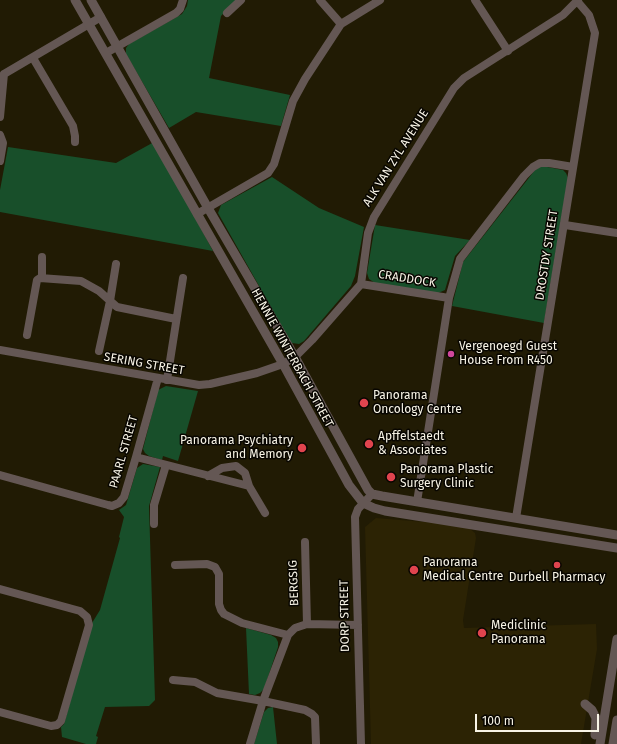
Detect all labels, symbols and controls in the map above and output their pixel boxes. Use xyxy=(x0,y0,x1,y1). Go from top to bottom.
street label: ALK VAN ZYL AVENUE xyxy=(360,107,432,209)
street label: DROSTDY STREET xyxy=(533,209,561,301)
street label: CRADDOCK xyxy=(377,267,437,291)
street label: HENNIE WINTERBACH STREET xyxy=(248,286,336,430)
place label: Vergenoegd Guest House From R450 xyxy=(459,340,557,368)
marker: Vergenoegd Guest House From R450 xyxy=(446,349,456,359)
street label: SERING STREET xyxy=(103,350,185,378)
place label: Panorama Oncology Centre xyxy=(373,389,462,417)
marker: Panorama Oncology Centre xyxy=(358,397,370,409)
street label: PAARL STREET xyxy=(107,414,141,490)
place label: Apffelstaedt & Associates xyxy=(378,430,447,458)
place label: Panorama Psychiatry and Memory xyxy=(180,434,293,462)
marker: Apffelstaedt & Associates xyxy=(363,438,375,450)
marker: Panorama Psychiatry and Memory xyxy=(296,442,308,454)
place label: Panorama Plastic Surgery Clinic xyxy=(400,463,493,491)
marker: Panorama Plastic Surgery Clinic xyxy=(385,471,397,483)
place label: Panorama Medical Centre xyxy=(423,556,503,584)
street label: BERGSIG xyxy=(286,560,302,606)
marker: Durbell Pharmacy xyxy=(552,560,562,570)
marker: Panorama Medical Centre xyxy=(408,564,420,576)
place label: Durbell Pharmacy xyxy=(509,571,605,585)
street label: DORP STREET xyxy=(337,580,353,652)
place label: Mediclinic Panorama xyxy=(491,619,546,647)
marker: Mediclinic Panorama xyxy=(476,627,488,639)
scale bar xyxy=(477,706,601,732)
text: 100 m xyxy=(482,714,514,728)

